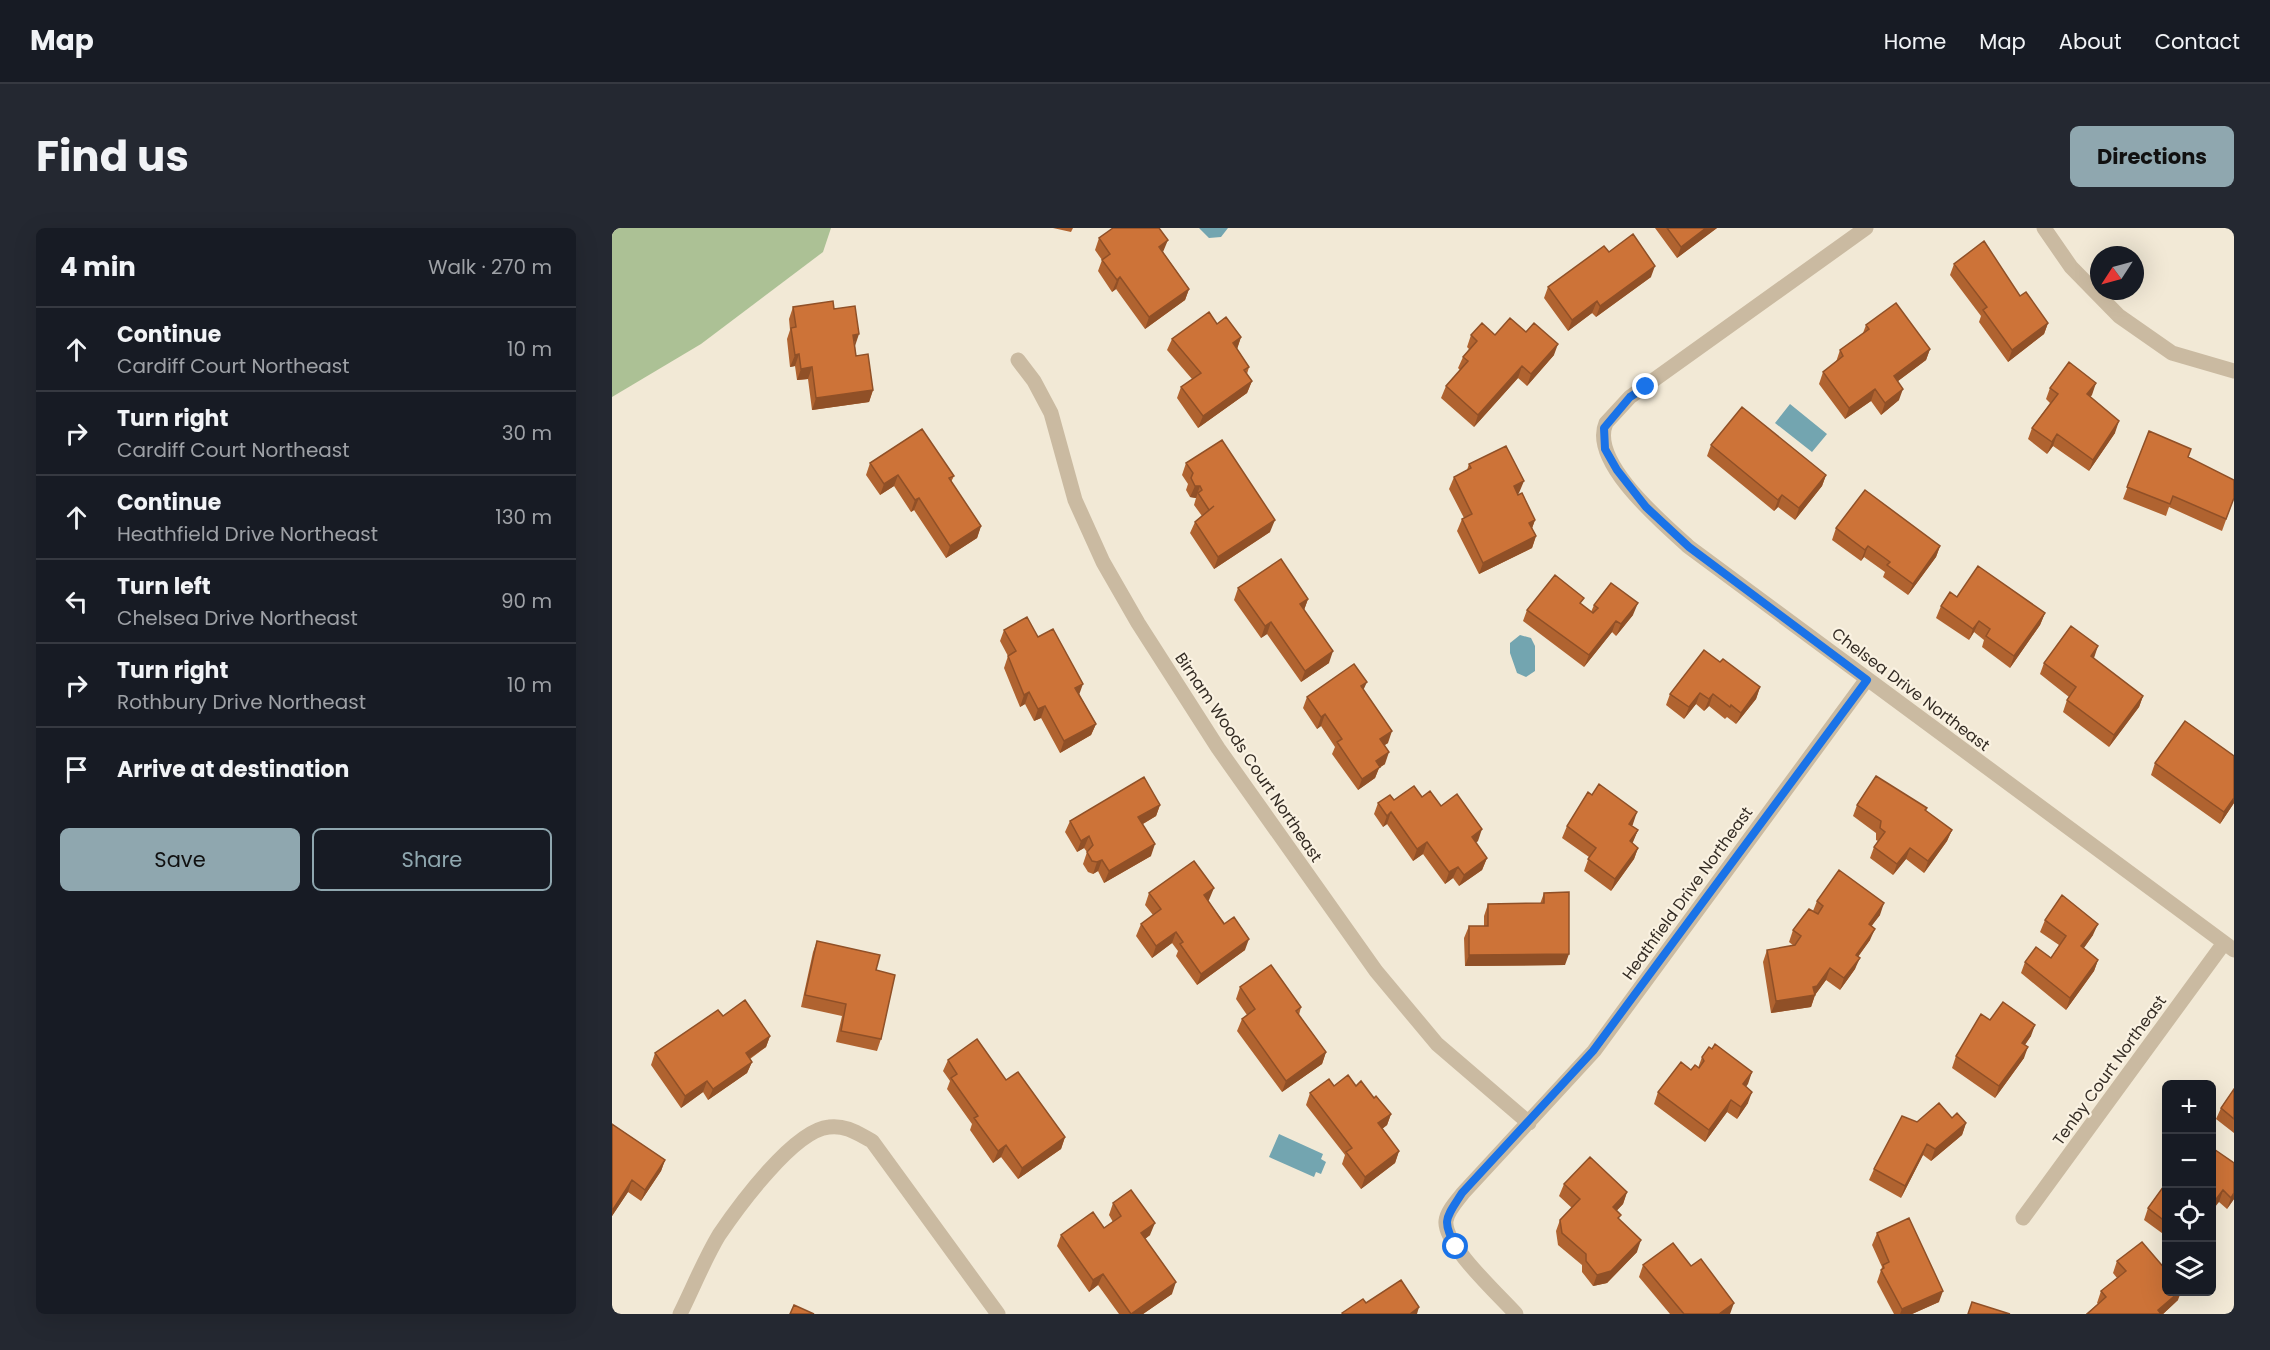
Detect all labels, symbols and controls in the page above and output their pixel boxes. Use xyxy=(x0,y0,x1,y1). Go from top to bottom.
text: Map xyxy=(30,21,94,60)
text: Home xyxy=(1884,27,1946,56)
text: Map xyxy=(1979,27,2026,56)
text: About xyxy=(2059,27,2122,56)
text: Contact xyxy=(2155,27,2240,56)
button: Directions xyxy=(2070,126,2234,187)
text: Find us xyxy=(36,127,189,186)
north arrow xyxy=(2090,246,2144,300)
text: 4 min xyxy=(60,249,136,285)
text: Walk · 270 m xyxy=(428,253,552,281)
text: Continue xyxy=(117,319,221,350)
icon: ahead xyxy=(60,333,93,366)
text: 10 m xyxy=(507,335,552,363)
text: Cardiff Court Northeast xyxy=(117,352,350,380)
route end xyxy=(1632,373,1658,399)
text: Turn right xyxy=(117,403,228,434)
icon: right xyxy=(60,417,93,450)
text: 30 m xyxy=(502,419,552,447)
text: Cardiff Court Northeast xyxy=(117,436,350,464)
text: Continue xyxy=(117,487,221,518)
icon: ahead xyxy=(60,501,93,534)
text: 130 m xyxy=(495,503,552,531)
text: Heathfield Drive Northeast xyxy=(117,520,378,548)
text: Turn left xyxy=(117,571,211,602)
icon: left xyxy=(60,585,93,618)
text: 90 m xyxy=(501,587,552,615)
text: Chelsea Drive Northeast xyxy=(117,604,358,632)
street label: Chelsea Drive Northeast xyxy=(1827,622,1995,757)
street label: Birnam Woods Court Northeast xyxy=(1170,648,1328,867)
text: Turn right xyxy=(117,655,228,686)
icon: right xyxy=(60,669,93,702)
text: 10 m xyxy=(507,671,552,699)
text: Rothbury Drive Northeast xyxy=(117,688,366,716)
icon: arrive xyxy=(60,753,93,786)
text: Arrive at destination xyxy=(117,754,349,785)
street label: Heathfield Drive Northeast xyxy=(1617,802,1758,985)
button: Save xyxy=(60,828,300,891)
button: Share xyxy=(312,828,552,891)
street label: Tenby Court Northeast xyxy=(2047,990,2172,1150)
map controls xyxy=(2162,1080,2216,1296)
button: + xyxy=(2162,1080,2216,1134)
button: − xyxy=(2162,1134,2216,1188)
button: locate xyxy=(2162,1188,2216,1242)
route start xyxy=(1442,1233,1468,1259)
button: layers xyxy=(2162,1242,2216,1296)

